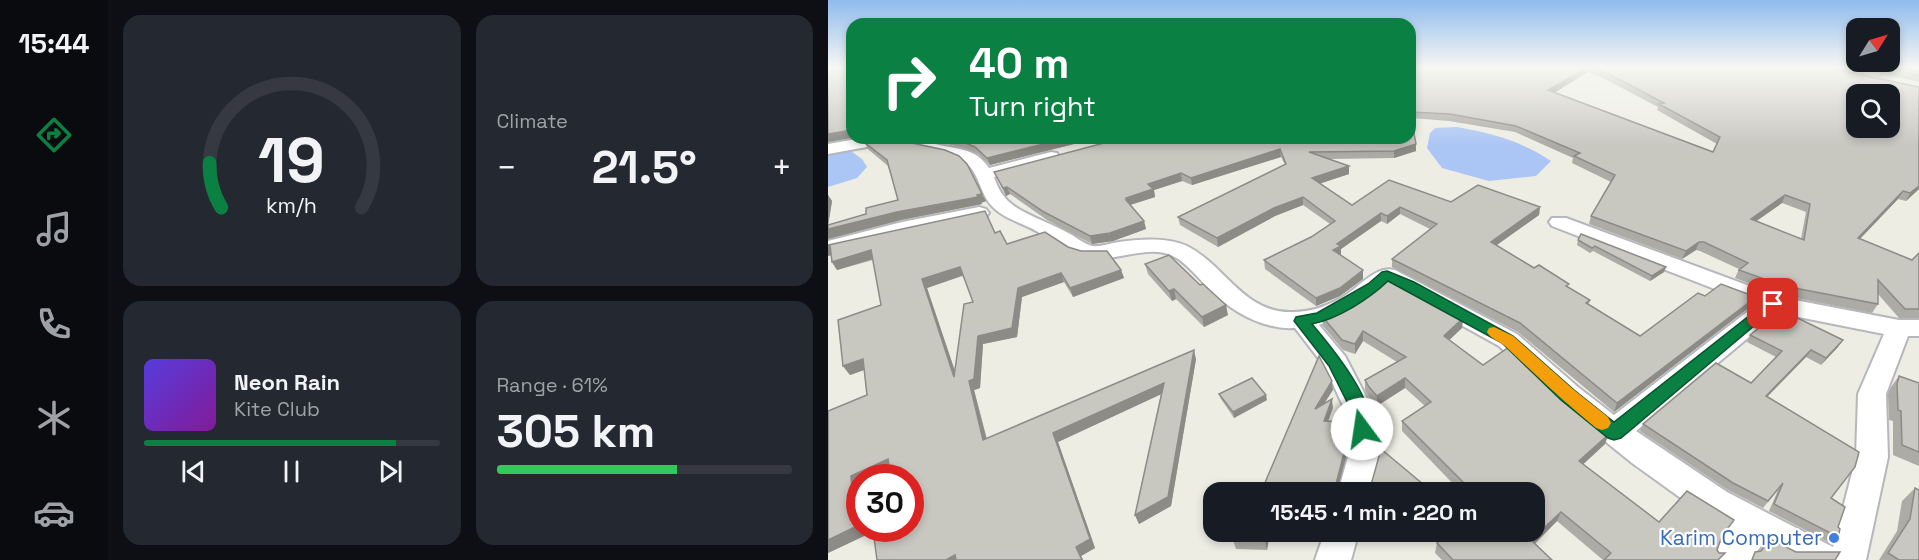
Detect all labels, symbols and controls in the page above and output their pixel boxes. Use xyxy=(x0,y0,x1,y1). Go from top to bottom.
north arrow xyxy=(1846,18,1900,72)
map controls xyxy=(1846,18,1900,138)
text: 15:44 xyxy=(19,26,89,61)
text: 40 m xyxy=(969,37,1069,90)
icon: right xyxy=(870,42,948,120)
button: search xyxy=(1846,84,1900,138)
text: Turn right xyxy=(969,89,1096,124)
text: Climate xyxy=(497,108,568,134)
icon: directions xyxy=(33,114,75,156)
text: 19 xyxy=(258,121,325,200)
text: 21.5° xyxy=(592,139,697,196)
text: − xyxy=(497,147,517,189)
text: + xyxy=(772,147,792,189)
text: km/h xyxy=(266,192,317,219)
icon: music xyxy=(33,208,75,250)
pin xyxy=(1747,278,1798,329)
icon: arrive xyxy=(1756,287,1789,320)
icon: phone xyxy=(33,303,75,345)
text: Neon Rain xyxy=(234,368,340,396)
text: Range · 61% xyxy=(497,372,608,398)
text: Kite Club xyxy=(234,396,320,422)
icon: climate xyxy=(33,397,75,439)
position arrow xyxy=(1330,397,1394,461)
text: 305 km xyxy=(497,403,655,460)
icon: previous xyxy=(177,455,210,488)
icon: pause xyxy=(275,455,308,488)
icon: next xyxy=(374,455,407,488)
speed limit sign: 30 xyxy=(846,464,924,542)
icon: car xyxy=(33,492,75,534)
text: 15:45 · 1 min · 220 m xyxy=(1270,498,1478,526)
place label: Karim Computer xyxy=(1660,524,1822,551)
marker: Karim Computer xyxy=(1827,531,1841,545)

